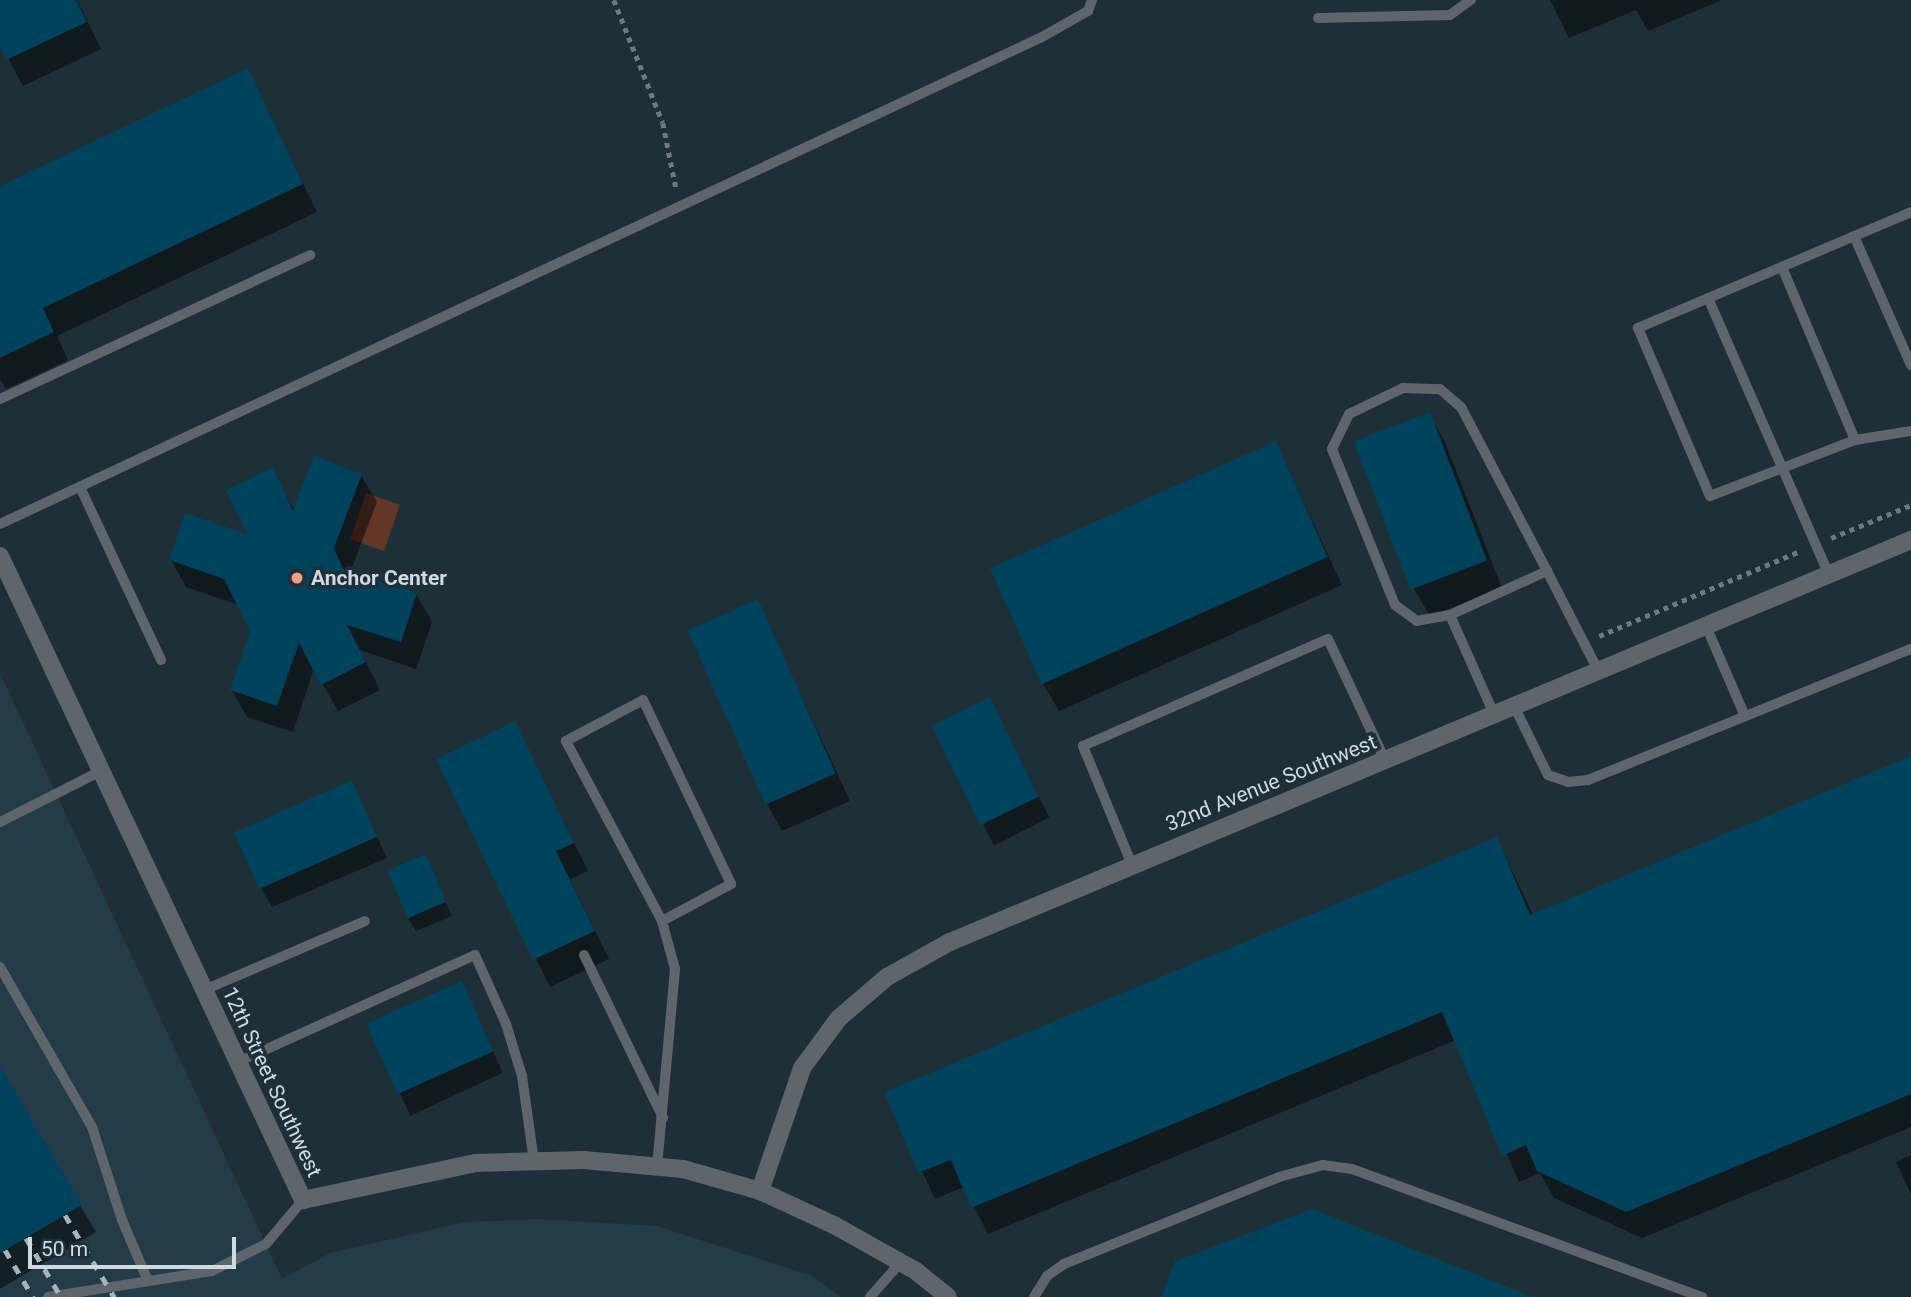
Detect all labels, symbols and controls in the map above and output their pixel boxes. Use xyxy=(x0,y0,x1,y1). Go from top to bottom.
place label: Anchor Center xyxy=(311,565,447,591)
marker: Anchor Center xyxy=(289,570,305,586)
street label: 32nd Avenue Southwest xyxy=(1162,729,1380,837)
street label: 12th Street Southwest xyxy=(217,983,327,1181)
scale bar xyxy=(32,1224,240,1268)
text: 50 m xyxy=(41,1237,88,1261)

